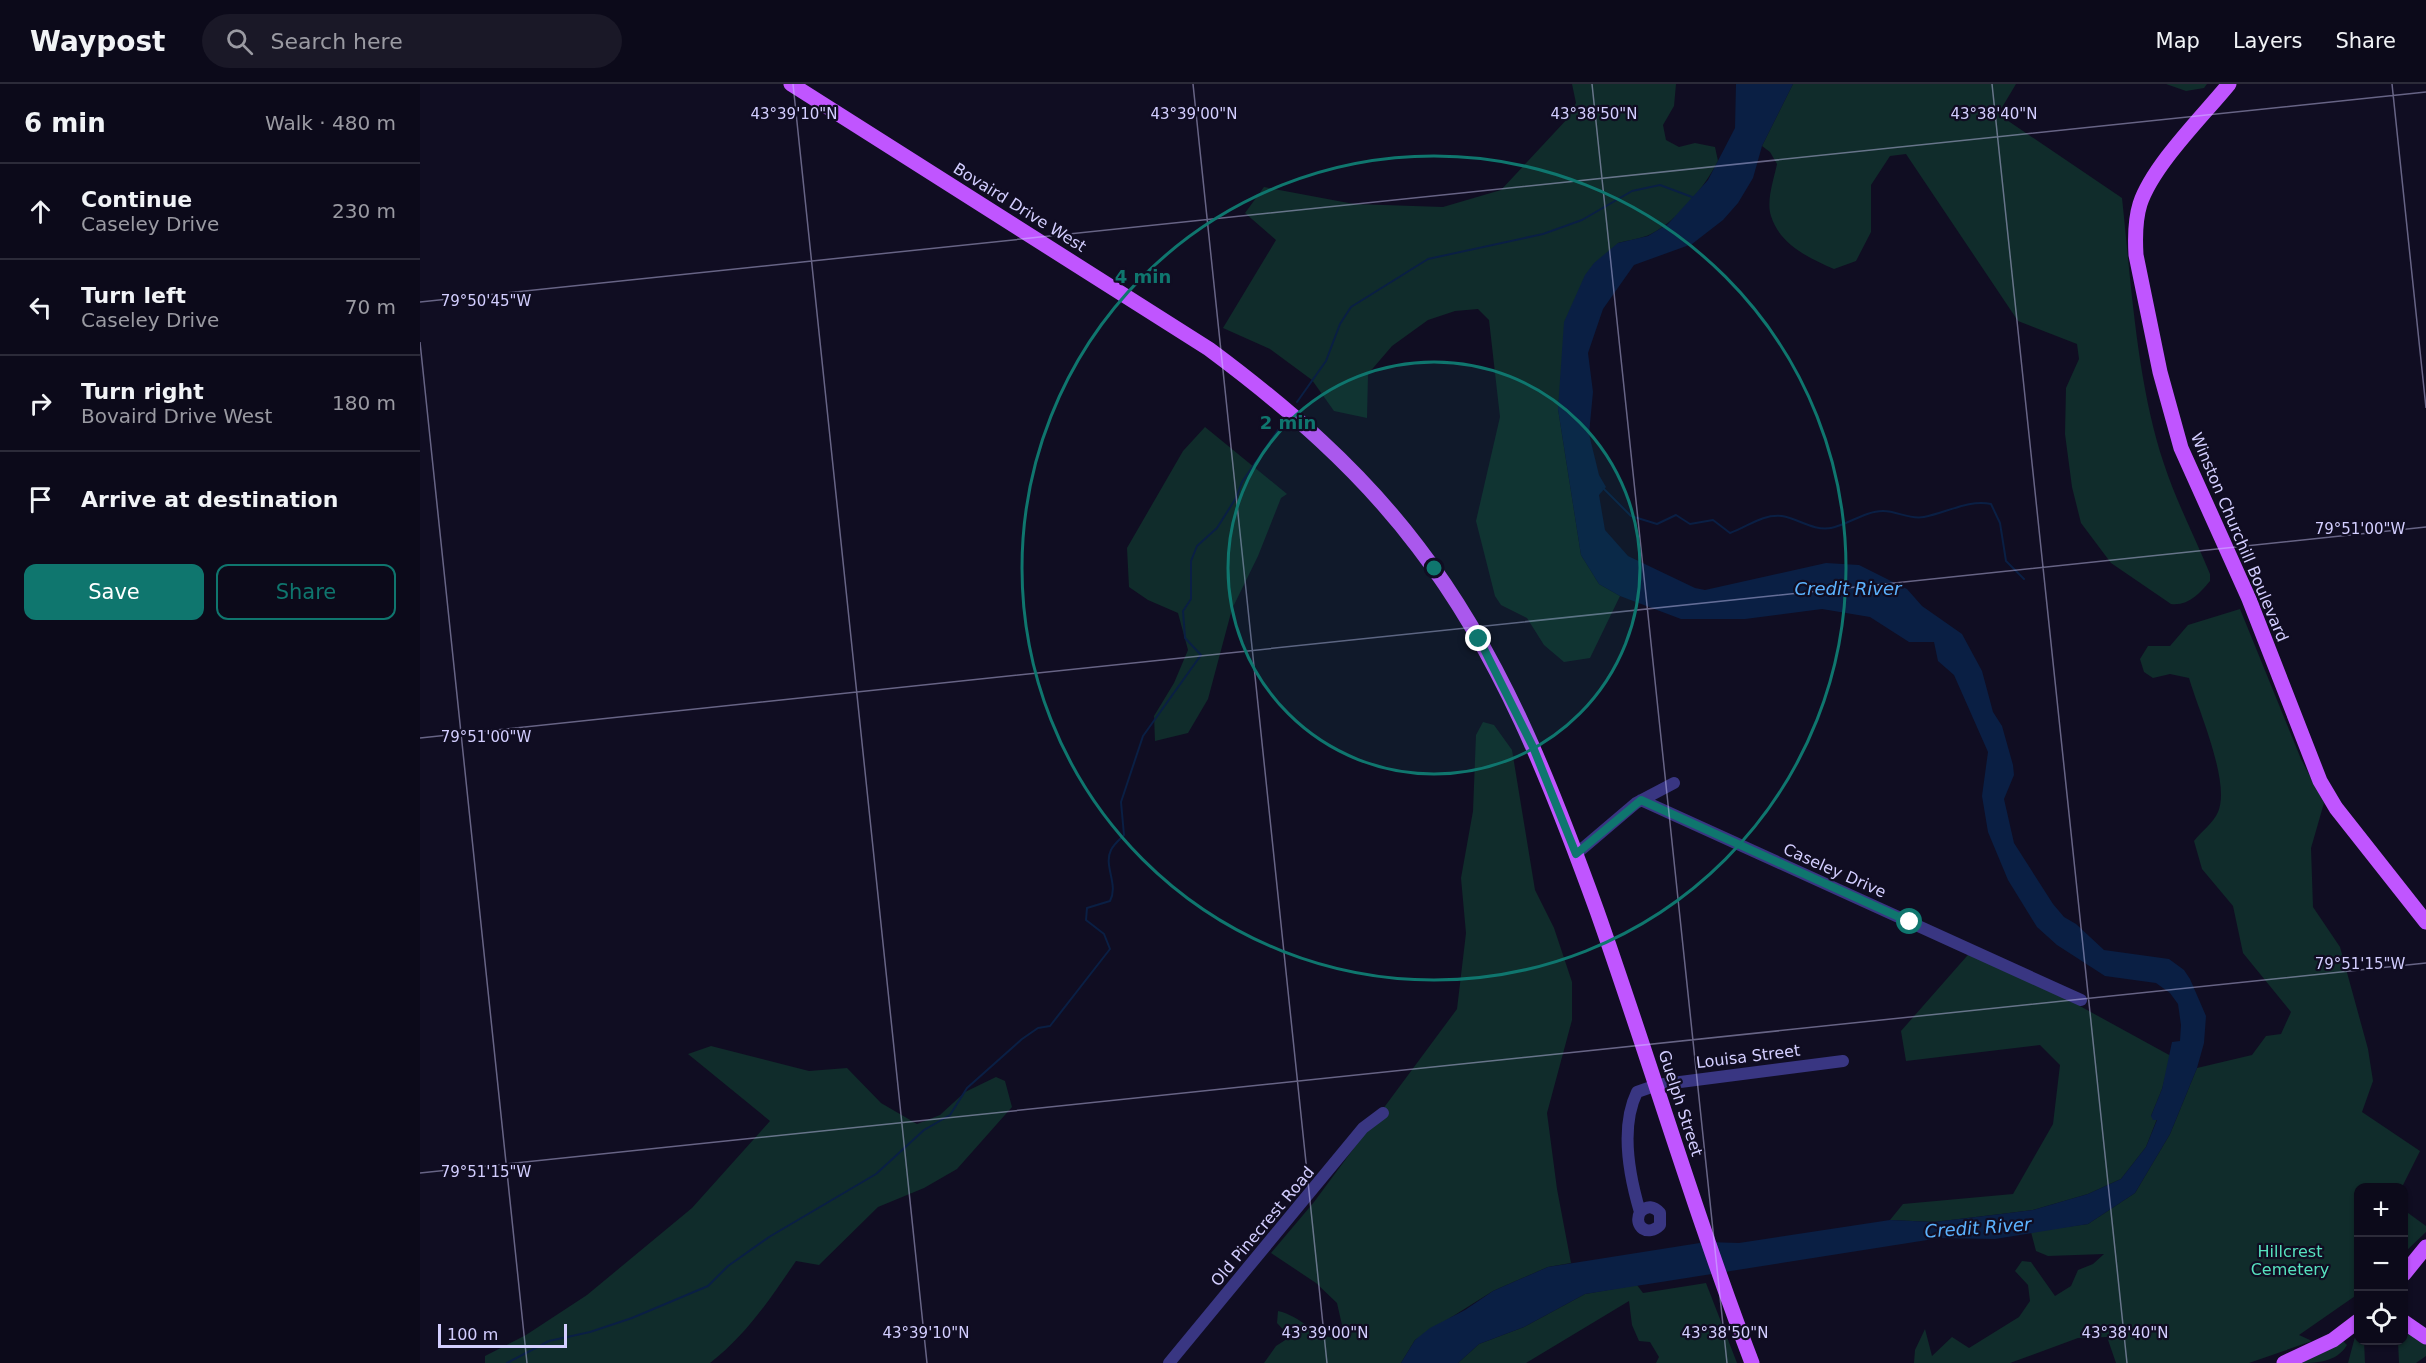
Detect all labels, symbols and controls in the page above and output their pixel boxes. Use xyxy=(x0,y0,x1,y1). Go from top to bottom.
search box xyxy=(202,14,622,68)
text: Waypost xyxy=(30,25,166,58)
icon: search xyxy=(223,25,256,58)
text: Search here xyxy=(271,29,403,54)
text: Map xyxy=(2156,29,2200,53)
text: Layers xyxy=(2233,29,2302,53)
text: Share xyxy=(2335,29,2396,53)
text: 43°39'10"N xyxy=(750,105,838,123)
text: 43°39'00"N xyxy=(1150,105,1238,123)
text: 43°38'50"N xyxy=(1550,105,1638,123)
text: 43°38'40"N xyxy=(1950,105,2038,123)
text: 6 min xyxy=(24,108,106,138)
text: Walk · 480 m xyxy=(265,111,396,135)
street label: Bovaird Drive West xyxy=(950,159,1090,256)
text: Continue xyxy=(81,187,192,212)
icon: ahead xyxy=(24,195,57,228)
text: 230 m xyxy=(332,199,396,223)
text: Caseley Drive xyxy=(81,212,219,236)
text: 4 min xyxy=(1115,266,1171,287)
text: Turn left xyxy=(81,283,186,308)
icon: left xyxy=(24,291,57,324)
text: 79°50'45"W xyxy=(441,292,531,310)
text: 70 m xyxy=(345,295,396,319)
text: Caseley Drive xyxy=(81,308,219,332)
text: Turn right xyxy=(81,379,204,404)
icon: right xyxy=(24,387,57,420)
text: 180 m xyxy=(332,391,396,415)
text: Bovaird Drive West xyxy=(81,404,272,428)
text: 2 min xyxy=(1260,412,1316,433)
street label: Winston Churchill Boulevard xyxy=(2187,430,2292,645)
icon: arrive xyxy=(24,483,57,516)
text: Arrive at destination xyxy=(81,487,338,512)
text: 79°51'00"W xyxy=(2315,520,2405,538)
centre of rings xyxy=(1424,558,1444,578)
button: Save xyxy=(24,564,204,620)
button: Share xyxy=(216,564,396,620)
water label: Credit River xyxy=(1795,578,1903,599)
route end xyxy=(1465,625,1491,651)
text: 79°51'00"W xyxy=(441,728,531,746)
street label: Caseley Drive xyxy=(1780,839,1889,902)
route start xyxy=(1896,908,1922,934)
text: 79°51'15"W xyxy=(2315,955,2405,973)
street label: Louisa Street xyxy=(1695,1041,1801,1072)
street label: Guelph Street xyxy=(1654,1048,1707,1159)
street label: Old Pinecrest Road xyxy=(1207,1162,1318,1290)
text: 79°51'15"W xyxy=(441,1163,531,1181)
map controls xyxy=(2354,1183,2408,1345)
button: + xyxy=(2354,1183,2408,1237)
water label: Credit River xyxy=(1924,1213,2034,1242)
button: − xyxy=(2354,1237,2408,1291)
park label: Hillcrest Cemetery xyxy=(2251,1242,2329,1279)
button: locate xyxy=(2354,1291,2408,1345)
scale bar xyxy=(438,1321,567,1348)
text: 43°39'10"N xyxy=(882,1324,970,1342)
text: 43°39'00"N xyxy=(1281,1324,1369,1342)
text: 43°38'50"N xyxy=(1681,1324,1769,1342)
text: 43°38'40"N xyxy=(2081,1324,2169,1342)
text: 100 m xyxy=(447,1325,498,1344)

